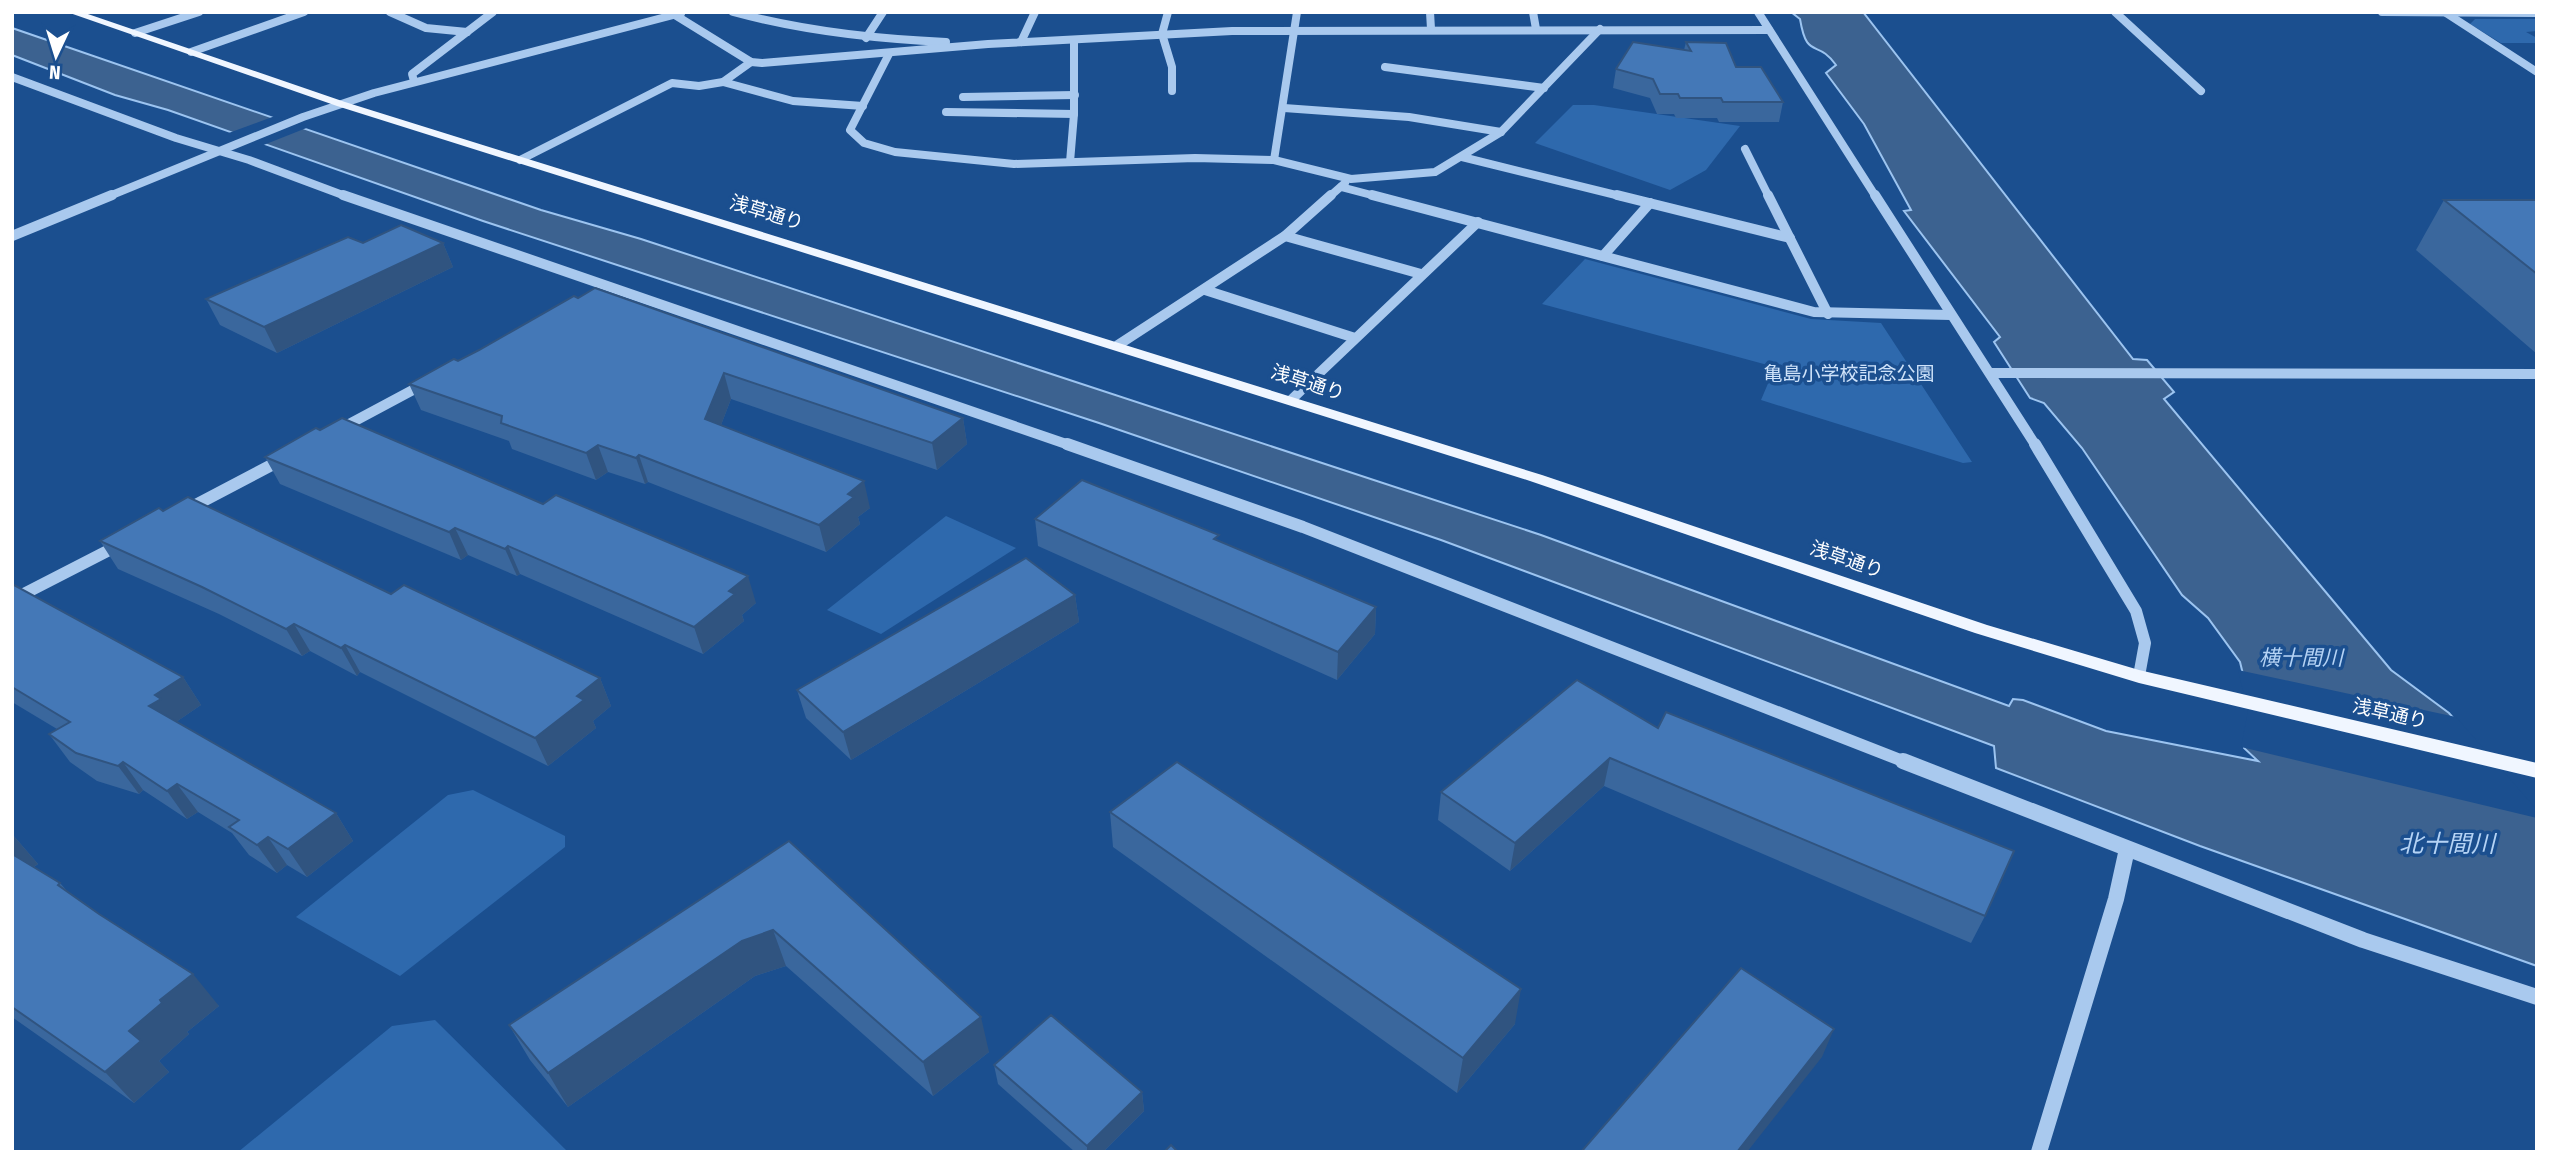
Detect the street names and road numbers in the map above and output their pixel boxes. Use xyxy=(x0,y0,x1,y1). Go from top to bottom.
street label: 浅草通り xyxy=(727,190,807,235)
street label: 浅草通り xyxy=(1268,360,1348,405)
street label: 浅草通り xyxy=(1807,536,1887,583)
street label: 浅草通り xyxy=(2350,694,2430,733)

